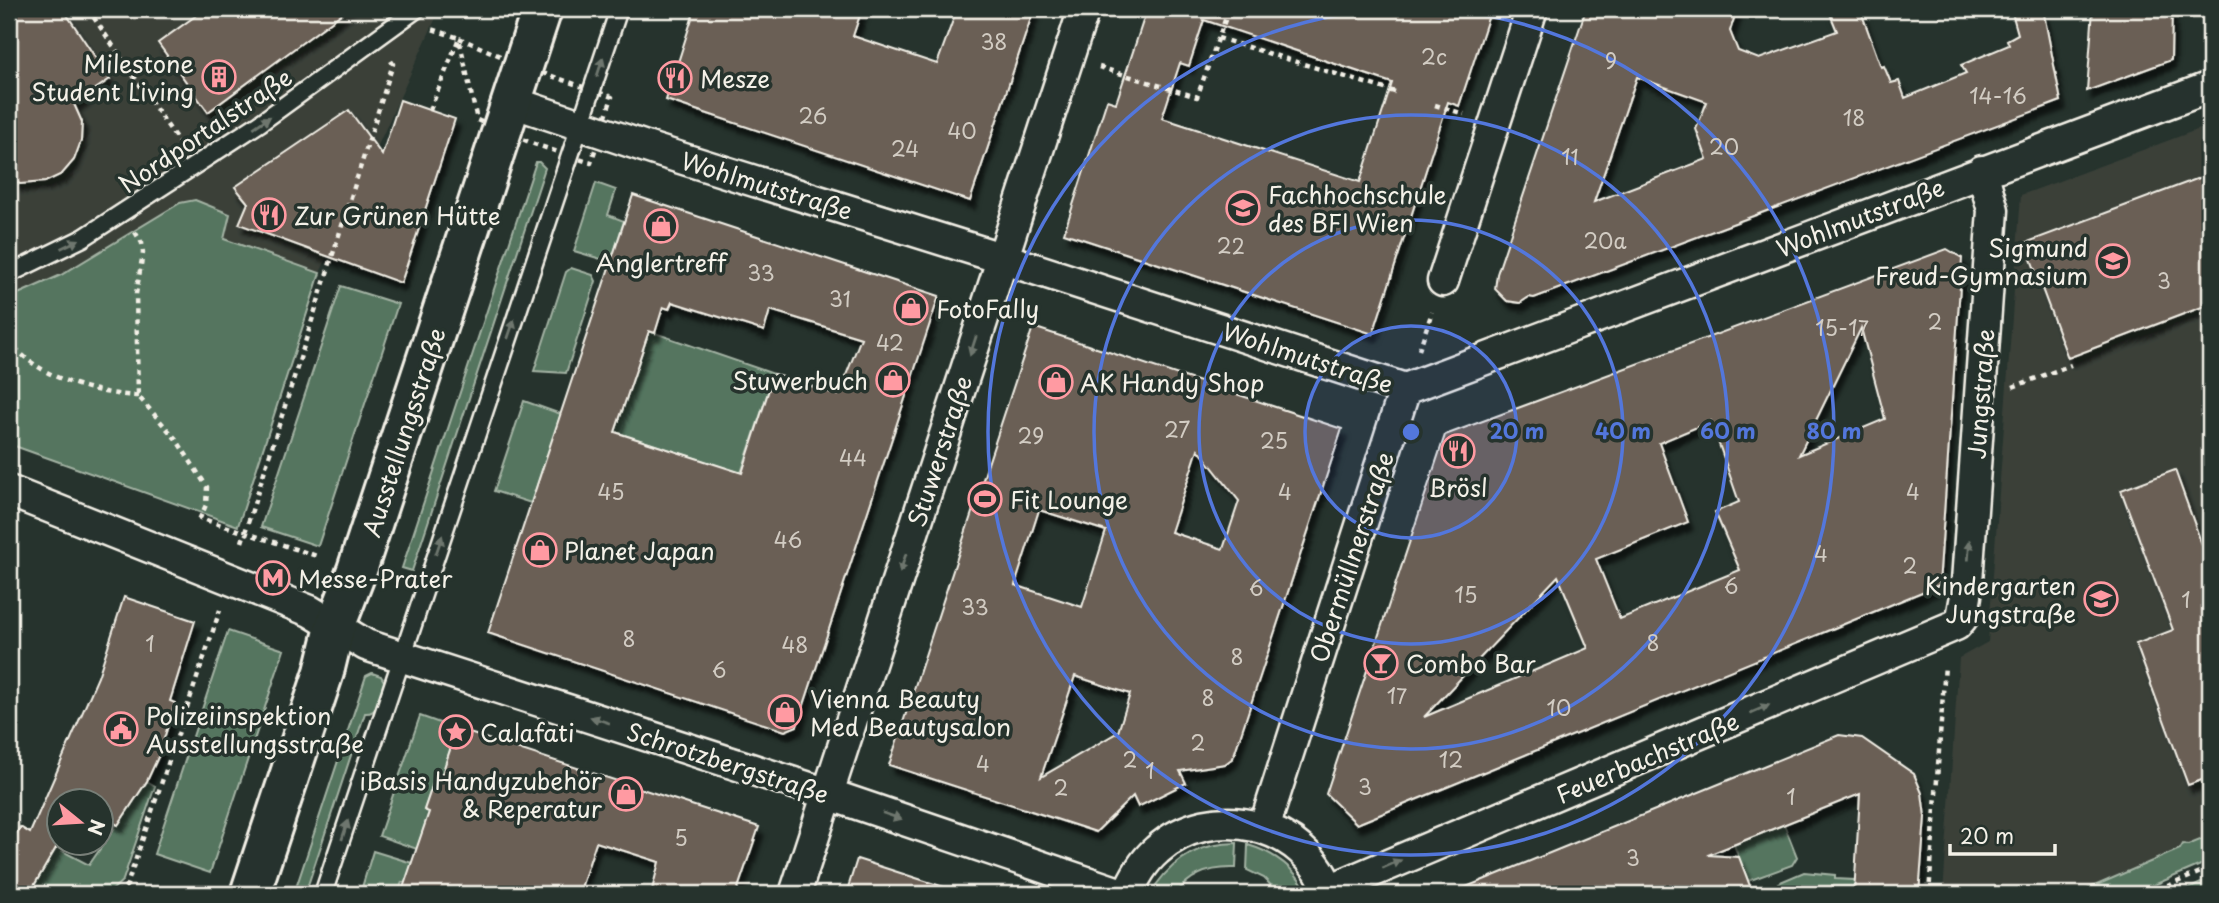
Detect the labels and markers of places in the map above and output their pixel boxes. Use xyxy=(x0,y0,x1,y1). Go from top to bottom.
place label: Milestone Student Living xyxy=(31,45,194,109)
building icon: Milestone Student Living xyxy=(200,58,238,96)
restaurant icon: Mesze xyxy=(656,59,694,97)
place label: Mesze xyxy=(700,60,770,96)
place label: Fachhochschule des BFI Wien xyxy=(1268,176,1447,240)
school or university icon: Fachhochschule des BFI Wien xyxy=(1224,189,1262,227)
restaurant icon: Zur Grünen Hütte xyxy=(250,196,288,234)
place label: Zur Grünen Hütte xyxy=(294,197,500,233)
shop icon: Anglertreff xyxy=(642,207,680,245)
place label: Sigmund Freud-Gymnasium xyxy=(1875,229,2088,293)
school or university icon: Sigmund Freud-Gymnasium xyxy=(2094,242,2132,280)
place label: Anglertreff xyxy=(596,244,728,280)
shop icon: FotoFally xyxy=(892,289,930,327)
place label: FotoFally xyxy=(936,290,1039,326)
shop icon: Stuwerbuch xyxy=(874,361,912,399)
place label: Stuwerbuch xyxy=(732,362,868,398)
shop icon: AK Handy Shop xyxy=(1037,363,1075,401)
place label: AK Handy Shop xyxy=(1080,364,1264,400)
centre of rings xyxy=(1399,420,1423,444)
restaurant icon: Brösl xyxy=(1439,432,1477,470)
place label: Brösl xyxy=(1428,469,1488,505)
sports icon: Fit Lounge xyxy=(966,480,1004,518)
place label: Fit Lounge xyxy=(1010,481,1128,517)
shop icon: Planet Japan xyxy=(521,531,559,569)
place label: Planet Japan xyxy=(564,532,715,568)
metro station icon: Messe-Prater xyxy=(254,559,292,597)
place label: Messe-Prater xyxy=(298,560,453,596)
place label: Kindergarten Jungstraße xyxy=(1924,567,2076,631)
school or university icon: Kindergarten Jungstraße xyxy=(2082,580,2120,618)
bar icon: Combo Bar xyxy=(1362,644,1400,682)
place label: Combo Bar xyxy=(1406,645,1536,681)
place label: Vienna Beauty Med Beautysalon xyxy=(810,680,1011,744)
shop icon: Vienna Beauty Med Beautysalon xyxy=(766,693,804,731)
place label: Polizeiinspektion Ausstellungsstraße xyxy=(146,697,364,761)
public building icon: Polizeiinspektion Ausstellungsstraße xyxy=(102,710,140,748)
place icon: Calafati xyxy=(437,713,475,751)
place label: Calafati xyxy=(480,714,575,750)
place label: iBasis Handyzubehör & Reperatur xyxy=(359,762,603,826)
shop icon: iBasis Handyzubehör & Reperatur xyxy=(607,775,645,813)

